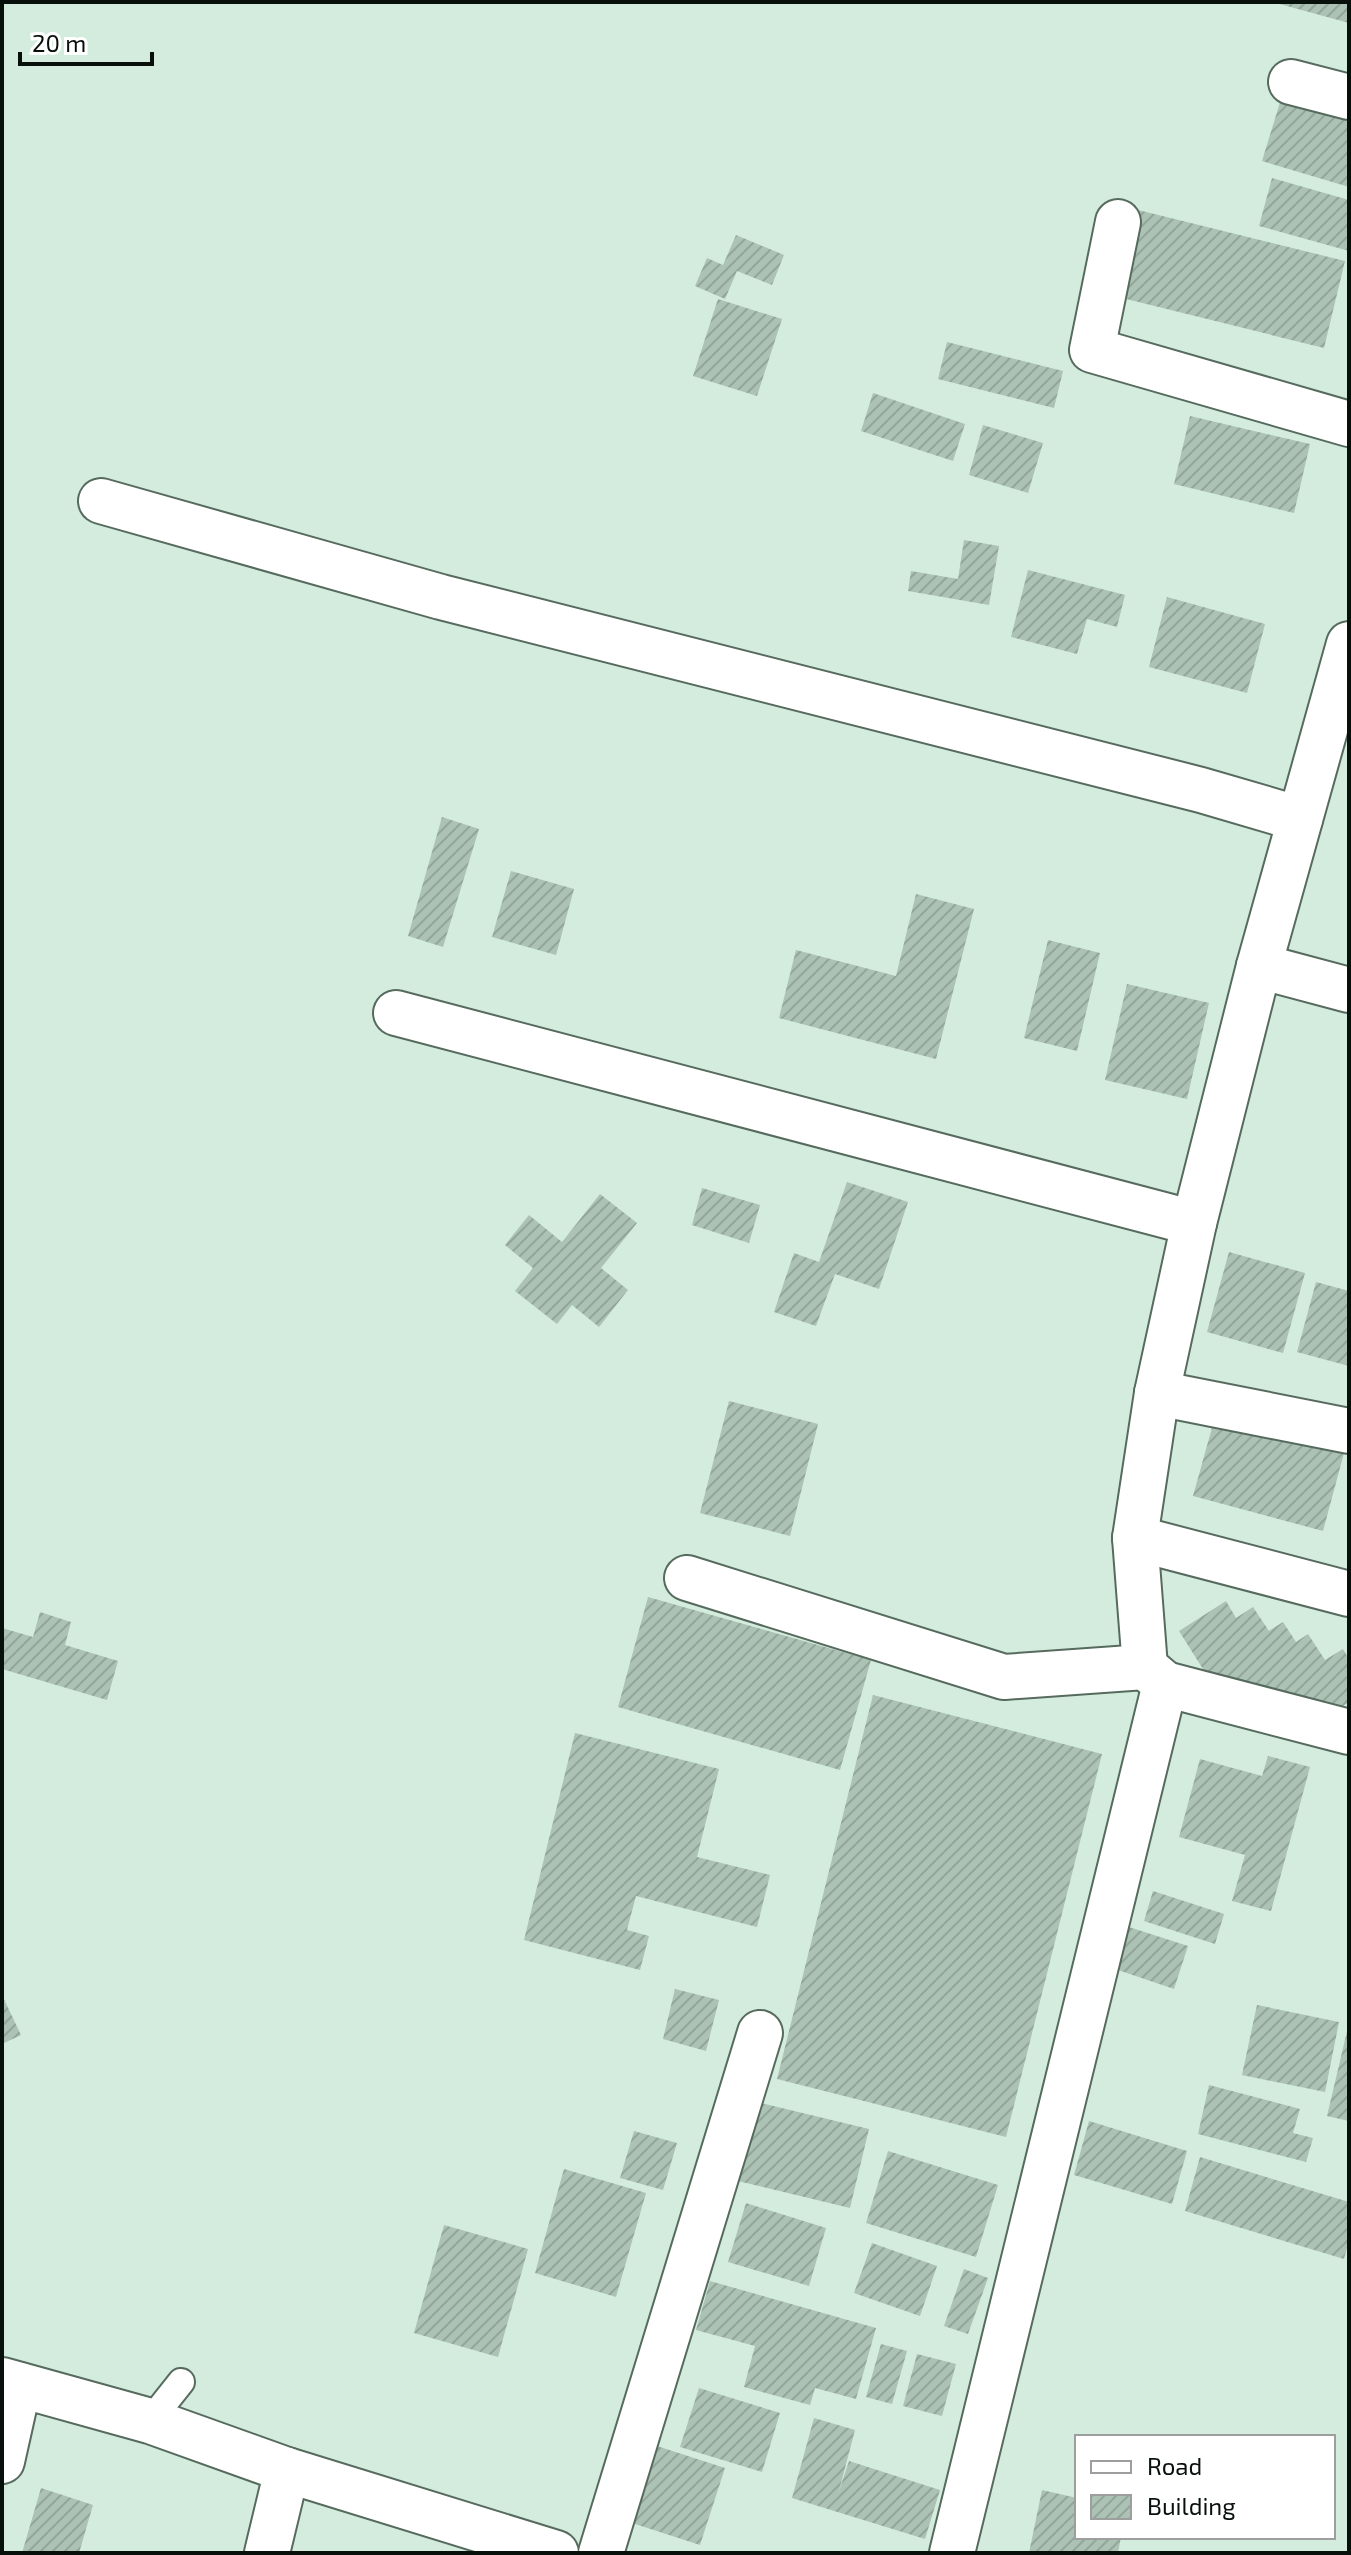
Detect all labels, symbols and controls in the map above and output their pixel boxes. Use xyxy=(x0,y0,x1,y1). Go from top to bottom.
scale bar xyxy=(20,16,152,66)
text: 20 m xyxy=(32,28,86,57)
legend xyxy=(1075,2435,1335,2539)
text: Road xyxy=(1147,2451,1202,2480)
text: Building xyxy=(1147,2491,1236,2520)

